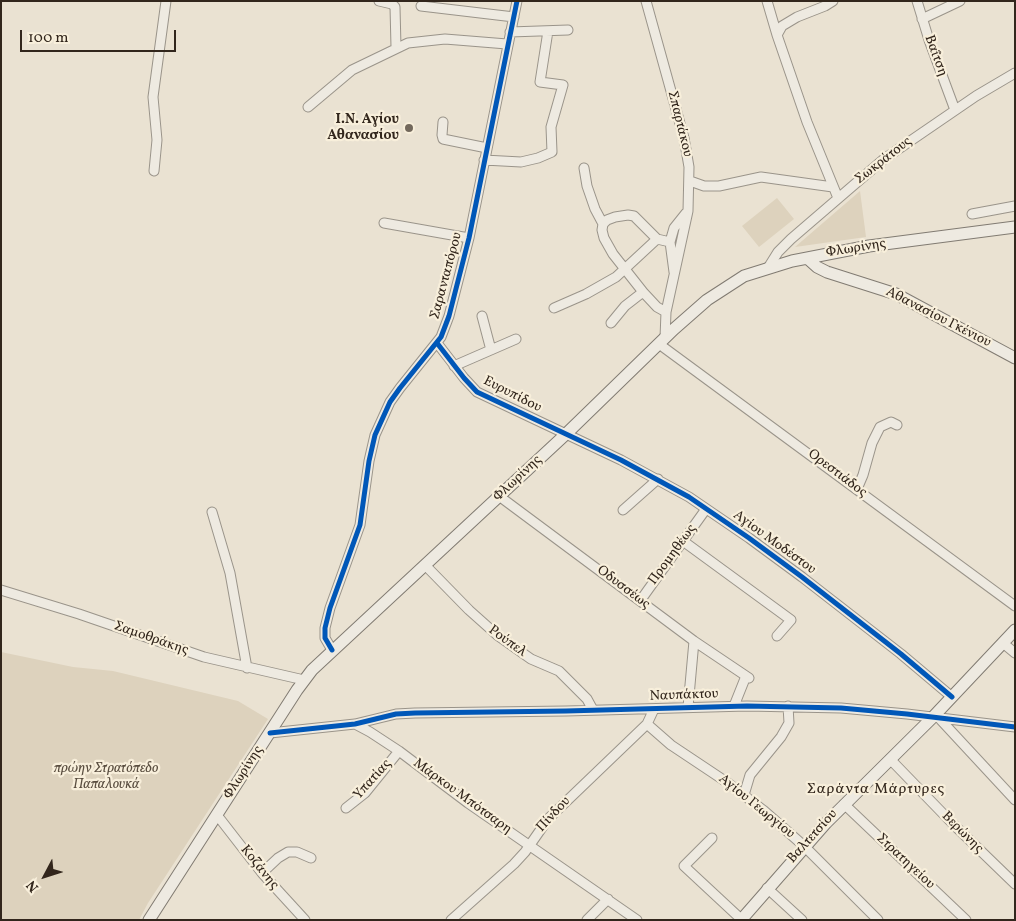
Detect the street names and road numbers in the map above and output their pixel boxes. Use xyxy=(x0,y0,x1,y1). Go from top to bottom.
street label: Βαΐτση xyxy=(920,33,950,79)
street label: Σπαρτάκου xyxy=(663,89,695,159)
street label: Σωκράτους xyxy=(852,134,916,188)
street label: Σαρανταπόρου xyxy=(427,231,467,321)
street label: Φλωρίνης xyxy=(825,236,887,262)
street label: Αθανασίου Γκένιου xyxy=(883,284,993,352)
street label: Ευρυπίδου xyxy=(480,373,544,417)
street label: Ορεστιάδος xyxy=(804,446,870,502)
street label: Φλωρίνης xyxy=(490,452,546,506)
street label: Αγίου Μοδέστου xyxy=(729,507,819,579)
street label: Προμηθέως xyxy=(645,521,701,589)
street label: Οδυσσέως xyxy=(593,563,653,613)
street label: Σαμοθράκης xyxy=(111,618,191,660)
street label: Ρούπελ xyxy=(485,622,529,662)
street label: Ναυπάκτου xyxy=(649,686,719,706)
street label: Φλωρίνης xyxy=(220,743,268,803)
street label: Υπατίας xyxy=(351,756,395,804)
street label: Μάρκου Μπότσαρη xyxy=(409,756,515,838)
street label: Αγίου Γεωργίου xyxy=(714,771,798,843)
street label: Πίνδου xyxy=(533,794,575,836)
street label: Βαλτετσίου xyxy=(784,807,842,867)
street label: Βερώνης xyxy=(937,808,987,858)
street label: Στρατηγείου xyxy=(872,831,938,893)
street label: Κοζάνης xyxy=(236,842,282,894)

